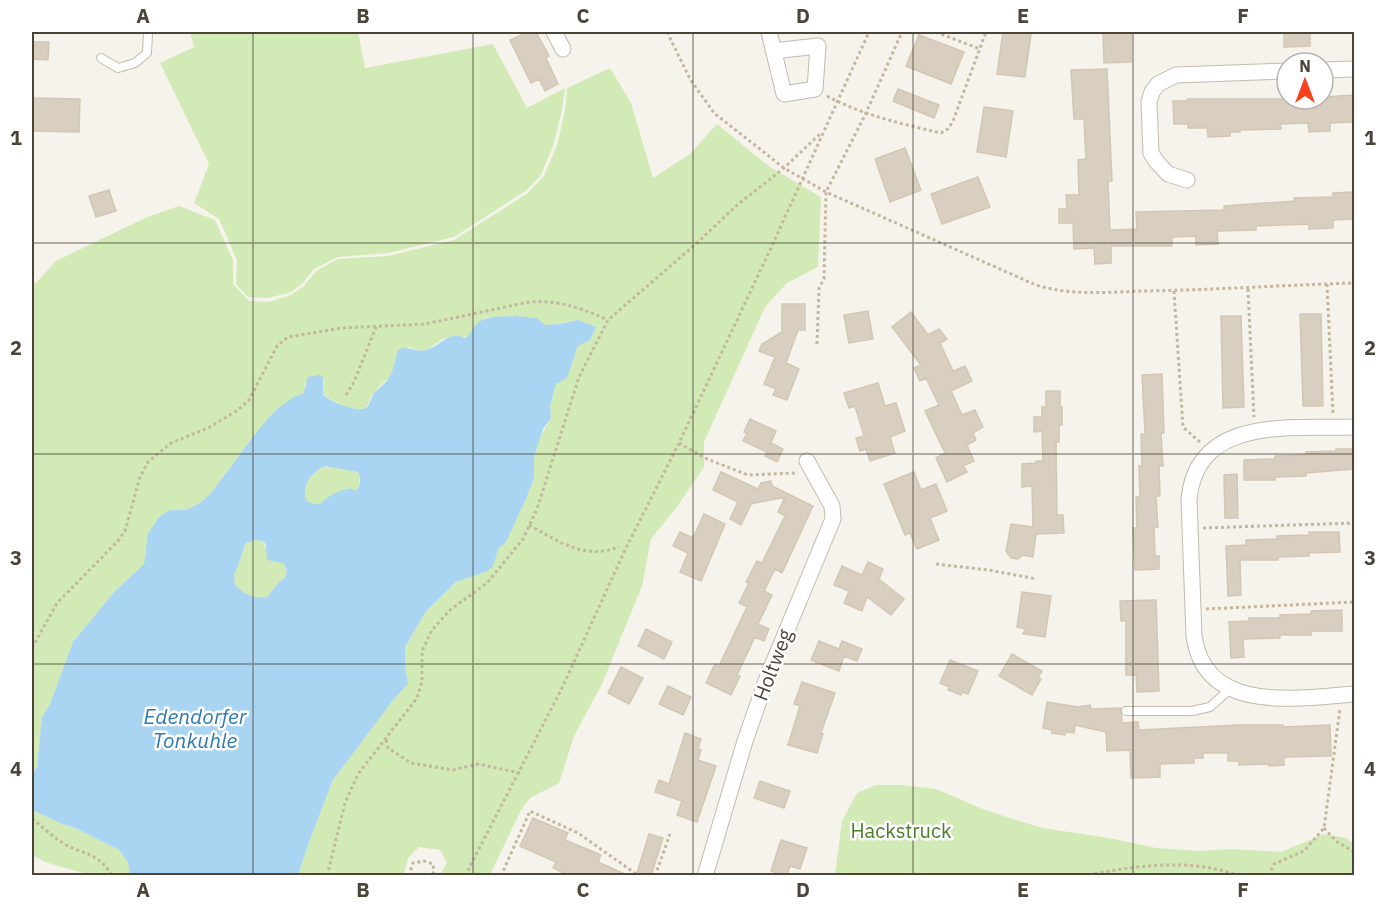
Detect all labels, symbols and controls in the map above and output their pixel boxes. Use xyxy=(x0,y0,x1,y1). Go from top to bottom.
text: A xyxy=(136,2,150,29)
text: B xyxy=(356,2,370,29)
text: C xyxy=(576,2,590,29)
text: D xyxy=(796,2,810,29)
text: E xyxy=(1017,2,1029,29)
text: F xyxy=(1237,2,1249,29)
north arrow xyxy=(1275,51,1335,111)
text: N xyxy=(1299,56,1311,76)
text: 1 xyxy=(10,124,22,151)
text: 1 xyxy=(1364,124,1376,151)
text: 2 xyxy=(10,334,22,361)
text: 2 xyxy=(1364,334,1376,361)
text: 3 xyxy=(10,544,22,571)
text: 3 xyxy=(1364,544,1376,571)
street label: Holtweg xyxy=(747,625,799,704)
water label: Edendorfer Tonkuhle xyxy=(144,702,248,754)
text: 4 xyxy=(10,755,22,782)
text: 4 xyxy=(1364,755,1376,782)
park label: Hackstruck xyxy=(850,817,952,844)
text: A xyxy=(136,876,150,903)
text: B xyxy=(356,876,370,903)
text: C xyxy=(576,876,590,903)
text: D xyxy=(796,876,810,903)
text: E xyxy=(1017,876,1029,903)
text: F xyxy=(1237,876,1249,903)

